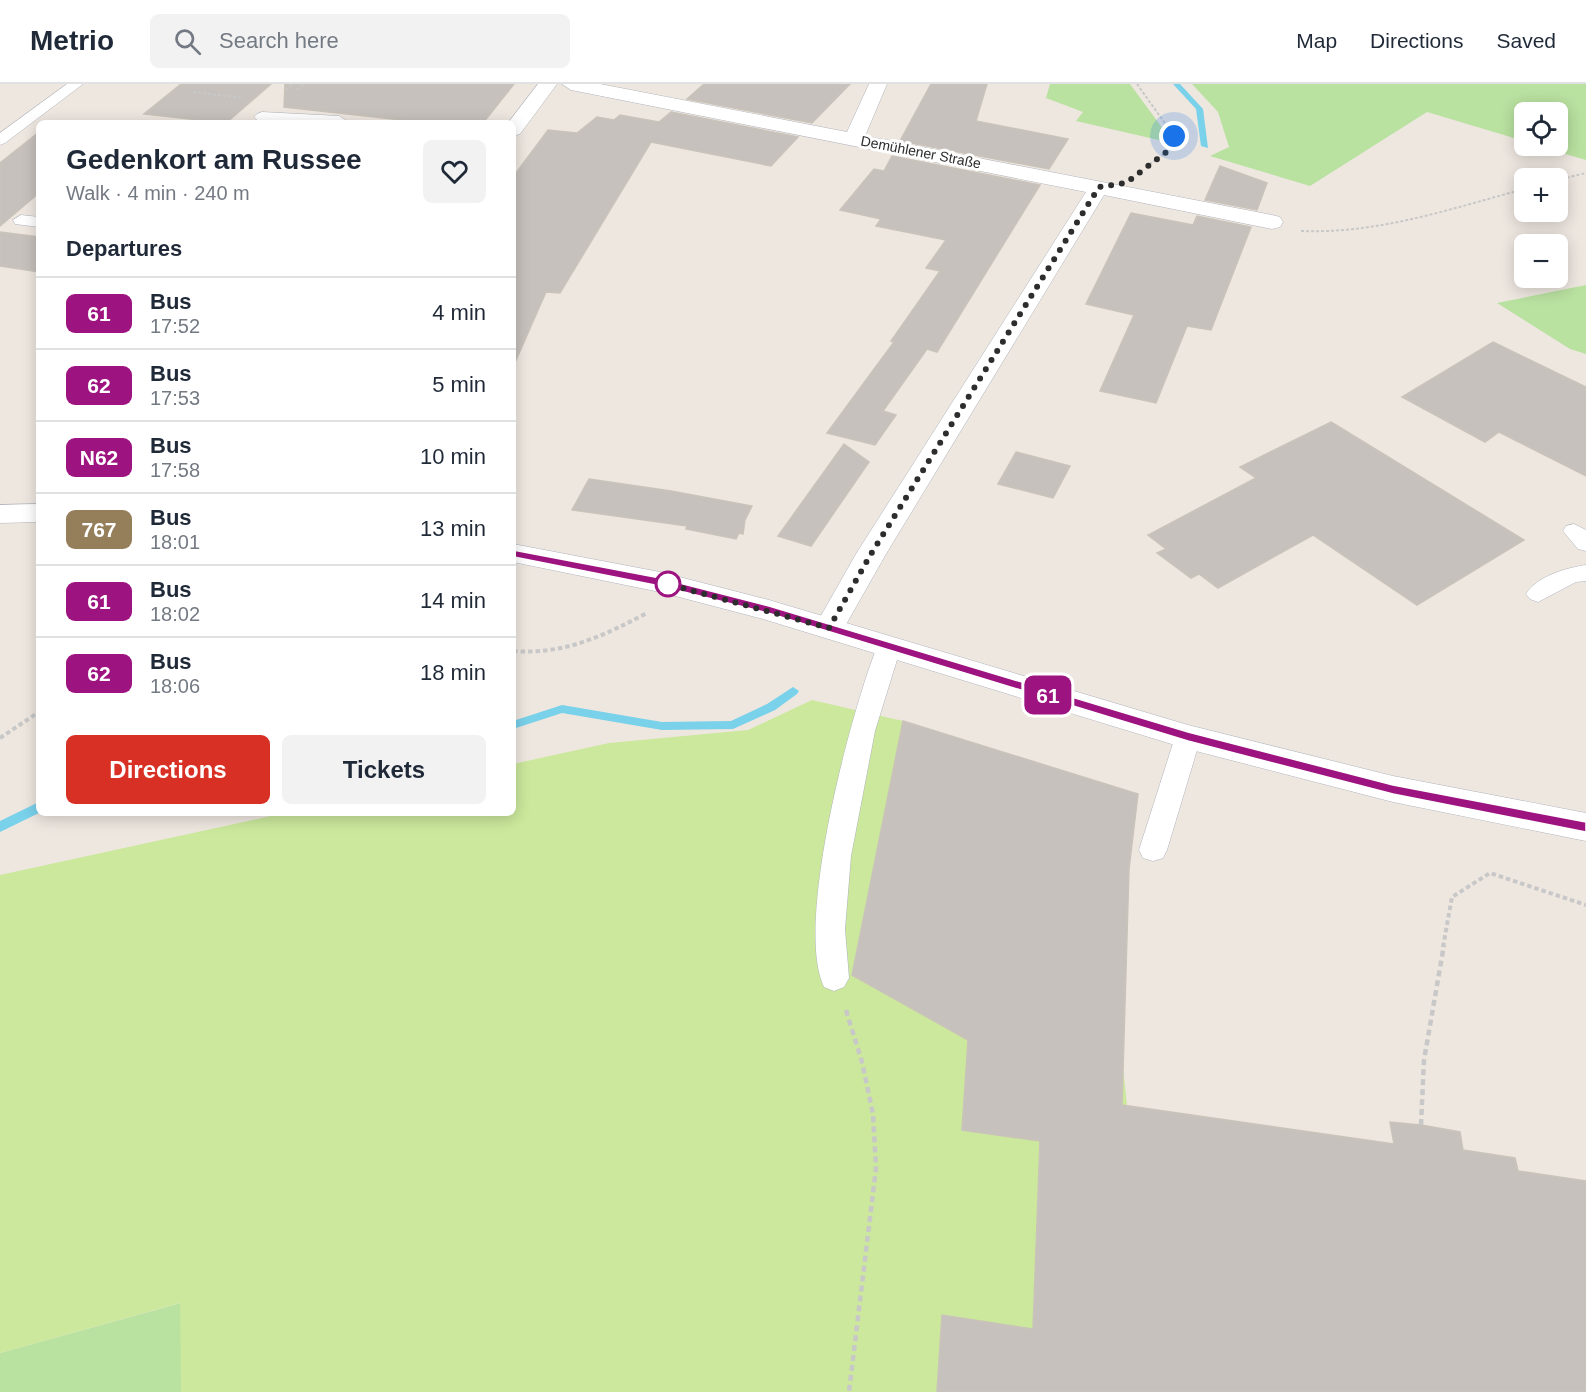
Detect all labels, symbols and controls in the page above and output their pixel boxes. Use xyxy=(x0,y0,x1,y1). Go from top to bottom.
search box xyxy=(150,14,570,68)
text: Metrio xyxy=(30,25,114,56)
icon: search xyxy=(171,25,204,58)
text: Search here xyxy=(219,28,339,53)
text: Map xyxy=(1296,29,1337,52)
text: Directions xyxy=(1370,29,1463,52)
text: Saved xyxy=(1496,29,1556,52)
map controls xyxy=(1514,102,1568,288)
button: locate xyxy=(1514,102,1568,156)
your location xyxy=(1159,121,1189,151)
street label: Demühlener Straße xyxy=(860,132,983,172)
button: heart xyxy=(423,140,486,203)
text: Gedenkort am Russee xyxy=(66,144,362,175)
button: + xyxy=(1514,168,1568,222)
text: Walk · 4 min · 240 m xyxy=(66,182,250,204)
button: − xyxy=(1514,234,1568,288)
text: Departures xyxy=(66,236,182,261)
text: Bus xyxy=(150,289,192,314)
text: 4 min xyxy=(432,300,486,325)
text: 61 xyxy=(87,302,111,325)
text: 17:52 xyxy=(150,315,200,337)
text: Bus xyxy=(150,361,192,386)
text: 5 min xyxy=(432,372,486,397)
text: 62 xyxy=(87,374,111,397)
text: 17:53 xyxy=(150,387,200,409)
text: Bus xyxy=(150,433,192,458)
text: 10 min xyxy=(420,444,486,469)
text: N62 xyxy=(80,446,118,469)
text: 17:58 xyxy=(150,459,200,481)
text: Bus xyxy=(150,505,192,530)
text: 13 min xyxy=(420,516,486,541)
text: 767 xyxy=(81,518,117,541)
text: 18:01 xyxy=(150,531,200,553)
unlabelled marker xyxy=(655,571,681,597)
text: Bus xyxy=(150,577,192,602)
text: 14 min xyxy=(420,588,486,613)
text: 61 xyxy=(87,590,111,613)
text: 18:02 xyxy=(150,603,200,625)
text: Bus xyxy=(150,649,192,674)
text: 18 min xyxy=(420,660,486,685)
text: 62 xyxy=(87,662,111,685)
text: 18:06 xyxy=(150,675,200,697)
line badge: 61 xyxy=(1021,676,1075,714)
text: 61 xyxy=(1036,684,1060,707)
button: Directions xyxy=(66,735,270,804)
button: Tickets xyxy=(282,735,486,804)

